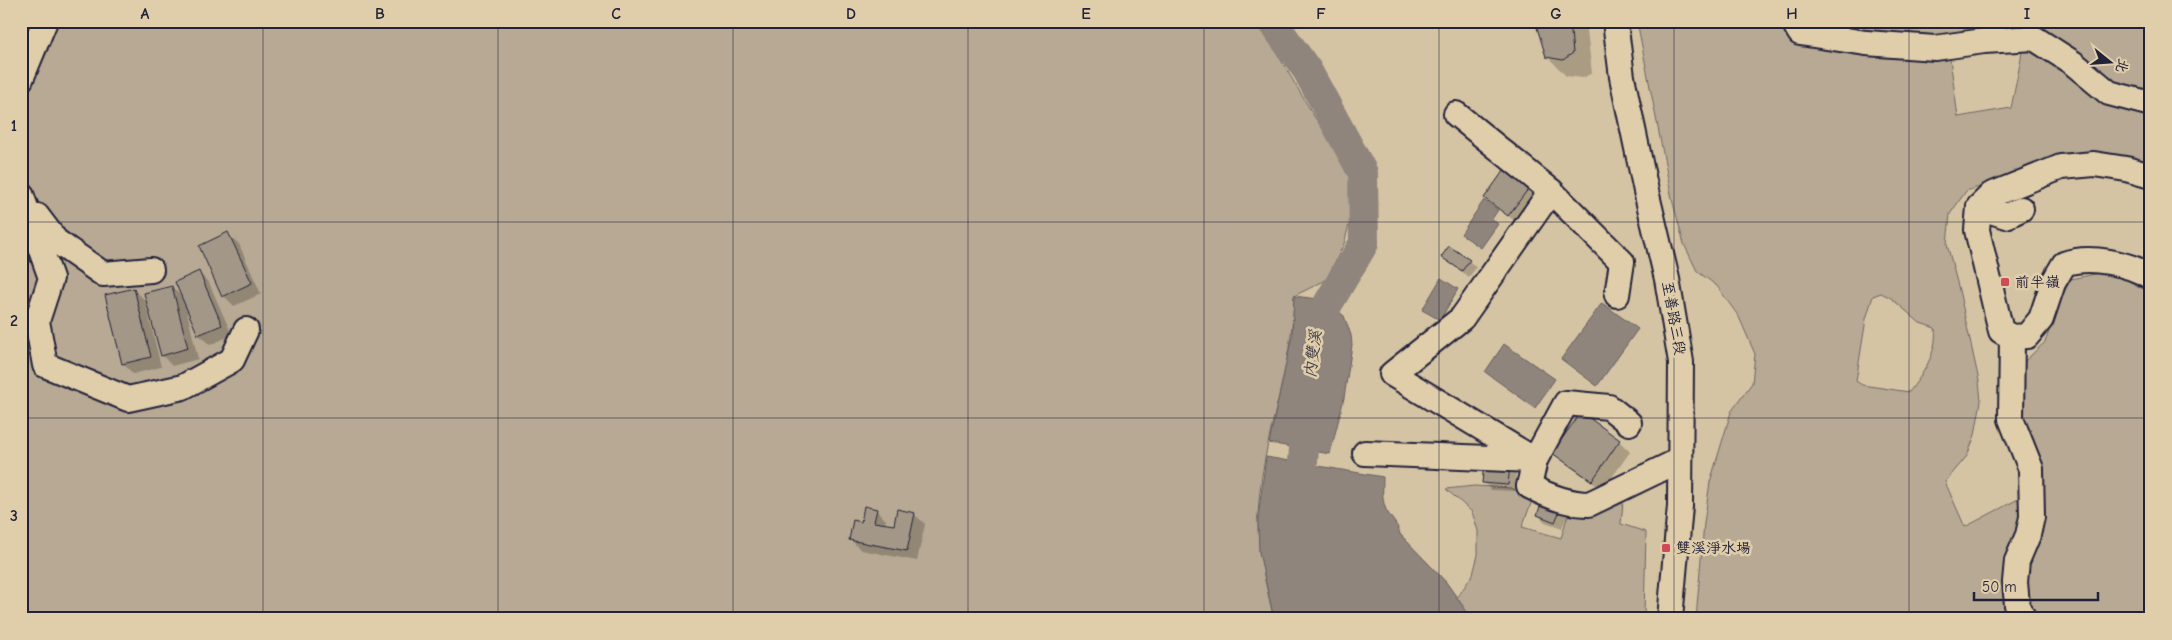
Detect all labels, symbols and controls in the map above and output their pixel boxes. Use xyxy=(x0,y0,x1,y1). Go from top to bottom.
text: A xyxy=(141,5,150,23)
text: B xyxy=(375,5,385,23)
text: C xyxy=(611,5,621,23)
text: D xyxy=(846,5,856,23)
text: E xyxy=(1081,5,1091,23)
text: F xyxy=(1316,5,1326,23)
text: G xyxy=(1550,5,1562,23)
text: H xyxy=(1786,5,1798,23)
text: I xyxy=(2024,5,2030,23)
north arrow xyxy=(2084,38,2134,88)
text: 北 xyxy=(2112,56,2132,75)
text: 1 xyxy=(11,117,17,135)
place label: 前半嶺 xyxy=(2015,273,2060,291)
marker: 前半嶺 xyxy=(1999,276,2011,288)
street label: 至善路三段 xyxy=(1659,279,1689,357)
text: 2 xyxy=(10,312,18,330)
water label: 內雙溪 xyxy=(1301,328,1325,379)
text: 3 xyxy=(10,507,18,525)
place label: 雙溪淨水場 xyxy=(1676,539,1751,557)
marker: 雙溪淨水場 xyxy=(1660,542,1672,554)
scale bar xyxy=(1974,570,2098,602)
text: 50 m xyxy=(1982,578,2017,596)

